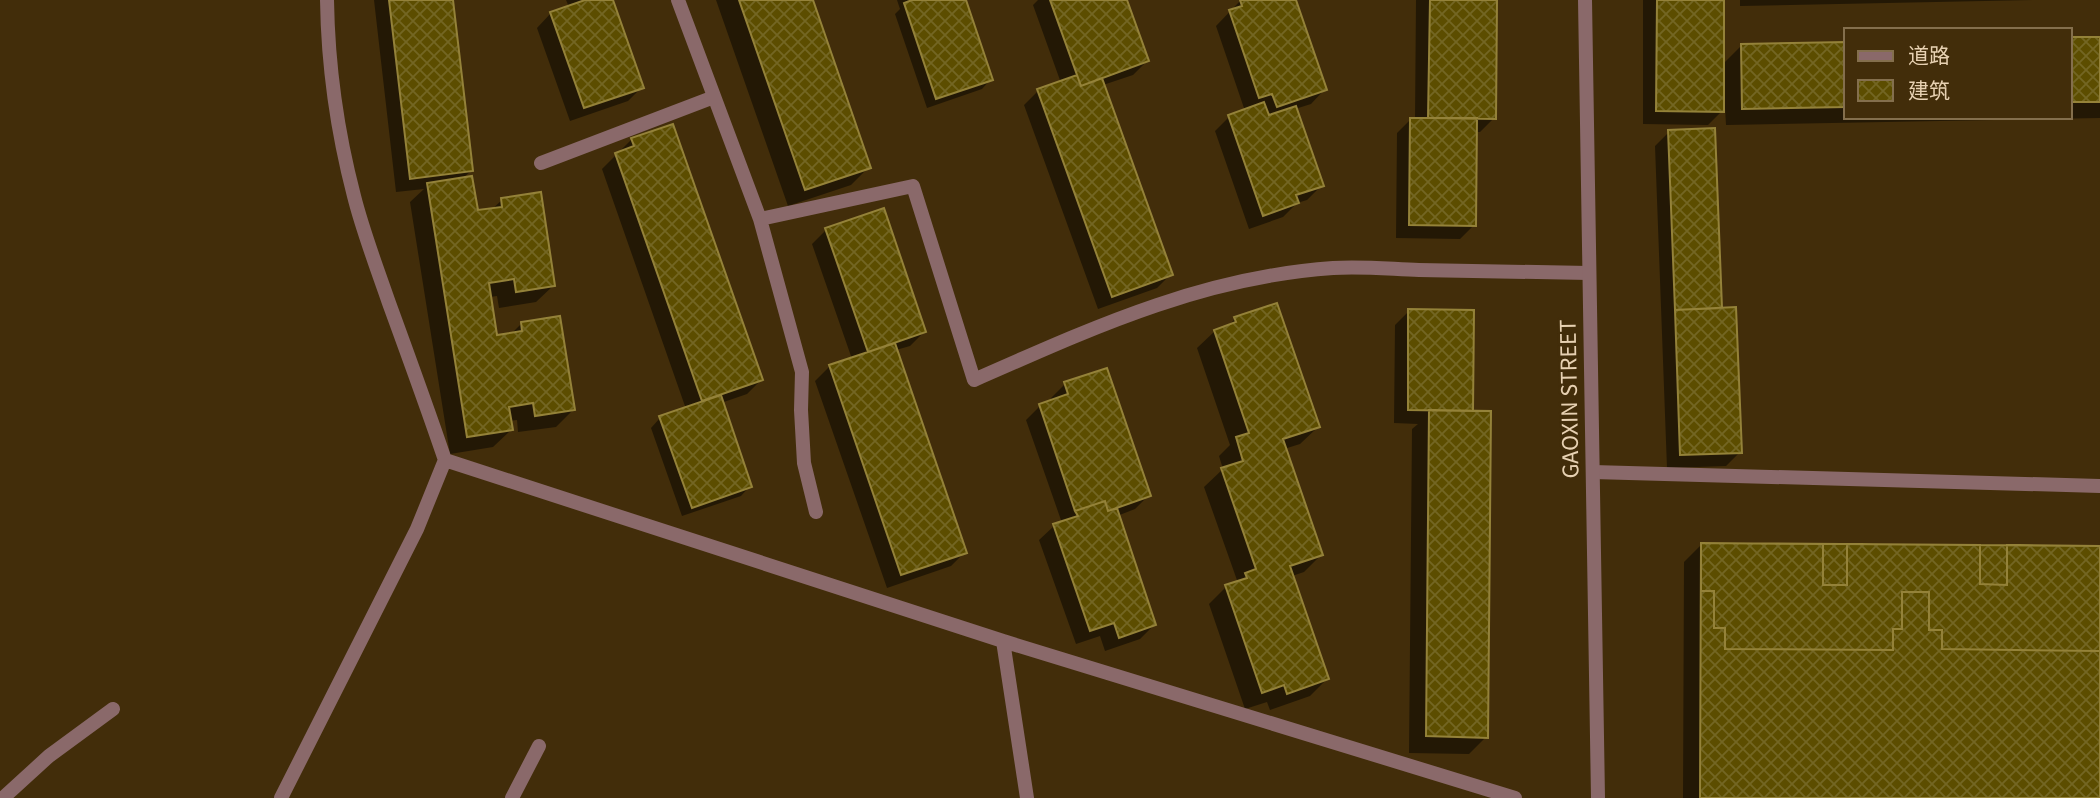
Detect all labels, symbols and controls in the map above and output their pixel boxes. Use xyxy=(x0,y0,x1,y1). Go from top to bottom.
legend xyxy=(1844,28,2072,119)
text: 道路 xyxy=(1908,41,1950,71)
text: 建筑 xyxy=(1908,76,1950,106)
street label: GAOXIN STREET xyxy=(1551,319,1588,479)

